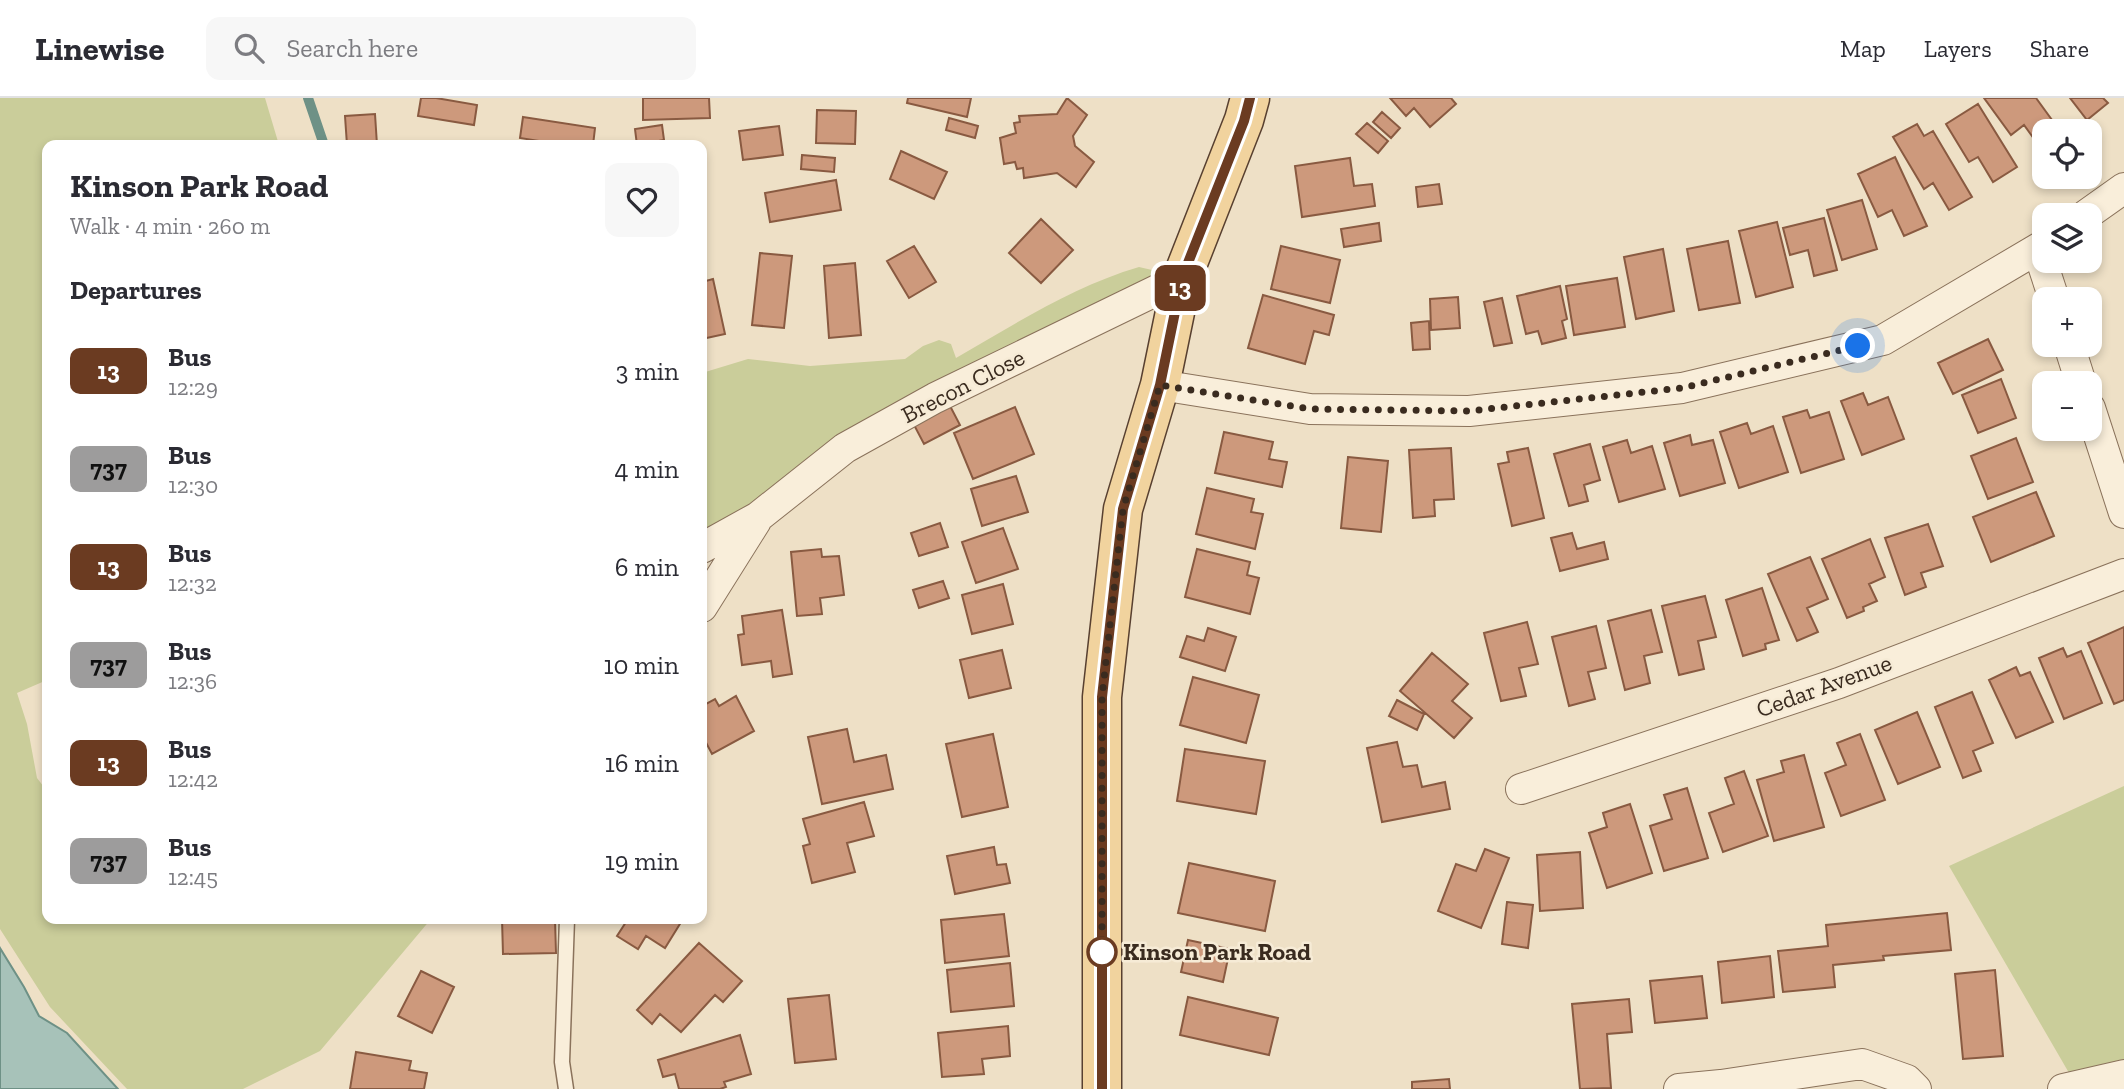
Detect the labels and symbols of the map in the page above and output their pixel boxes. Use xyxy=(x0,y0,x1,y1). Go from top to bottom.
line badge: 13 xyxy=(1148,265,1212,311)
your location xyxy=(1840,328,1875,363)
street label: Brecon Close xyxy=(896,342,1029,429)
street label: Cedar Avenue xyxy=(1752,648,1896,723)
marker: Kinson Park Road xyxy=(1087,937,1117,967)
place label: Kinson Park Road xyxy=(1123,937,1311,966)

